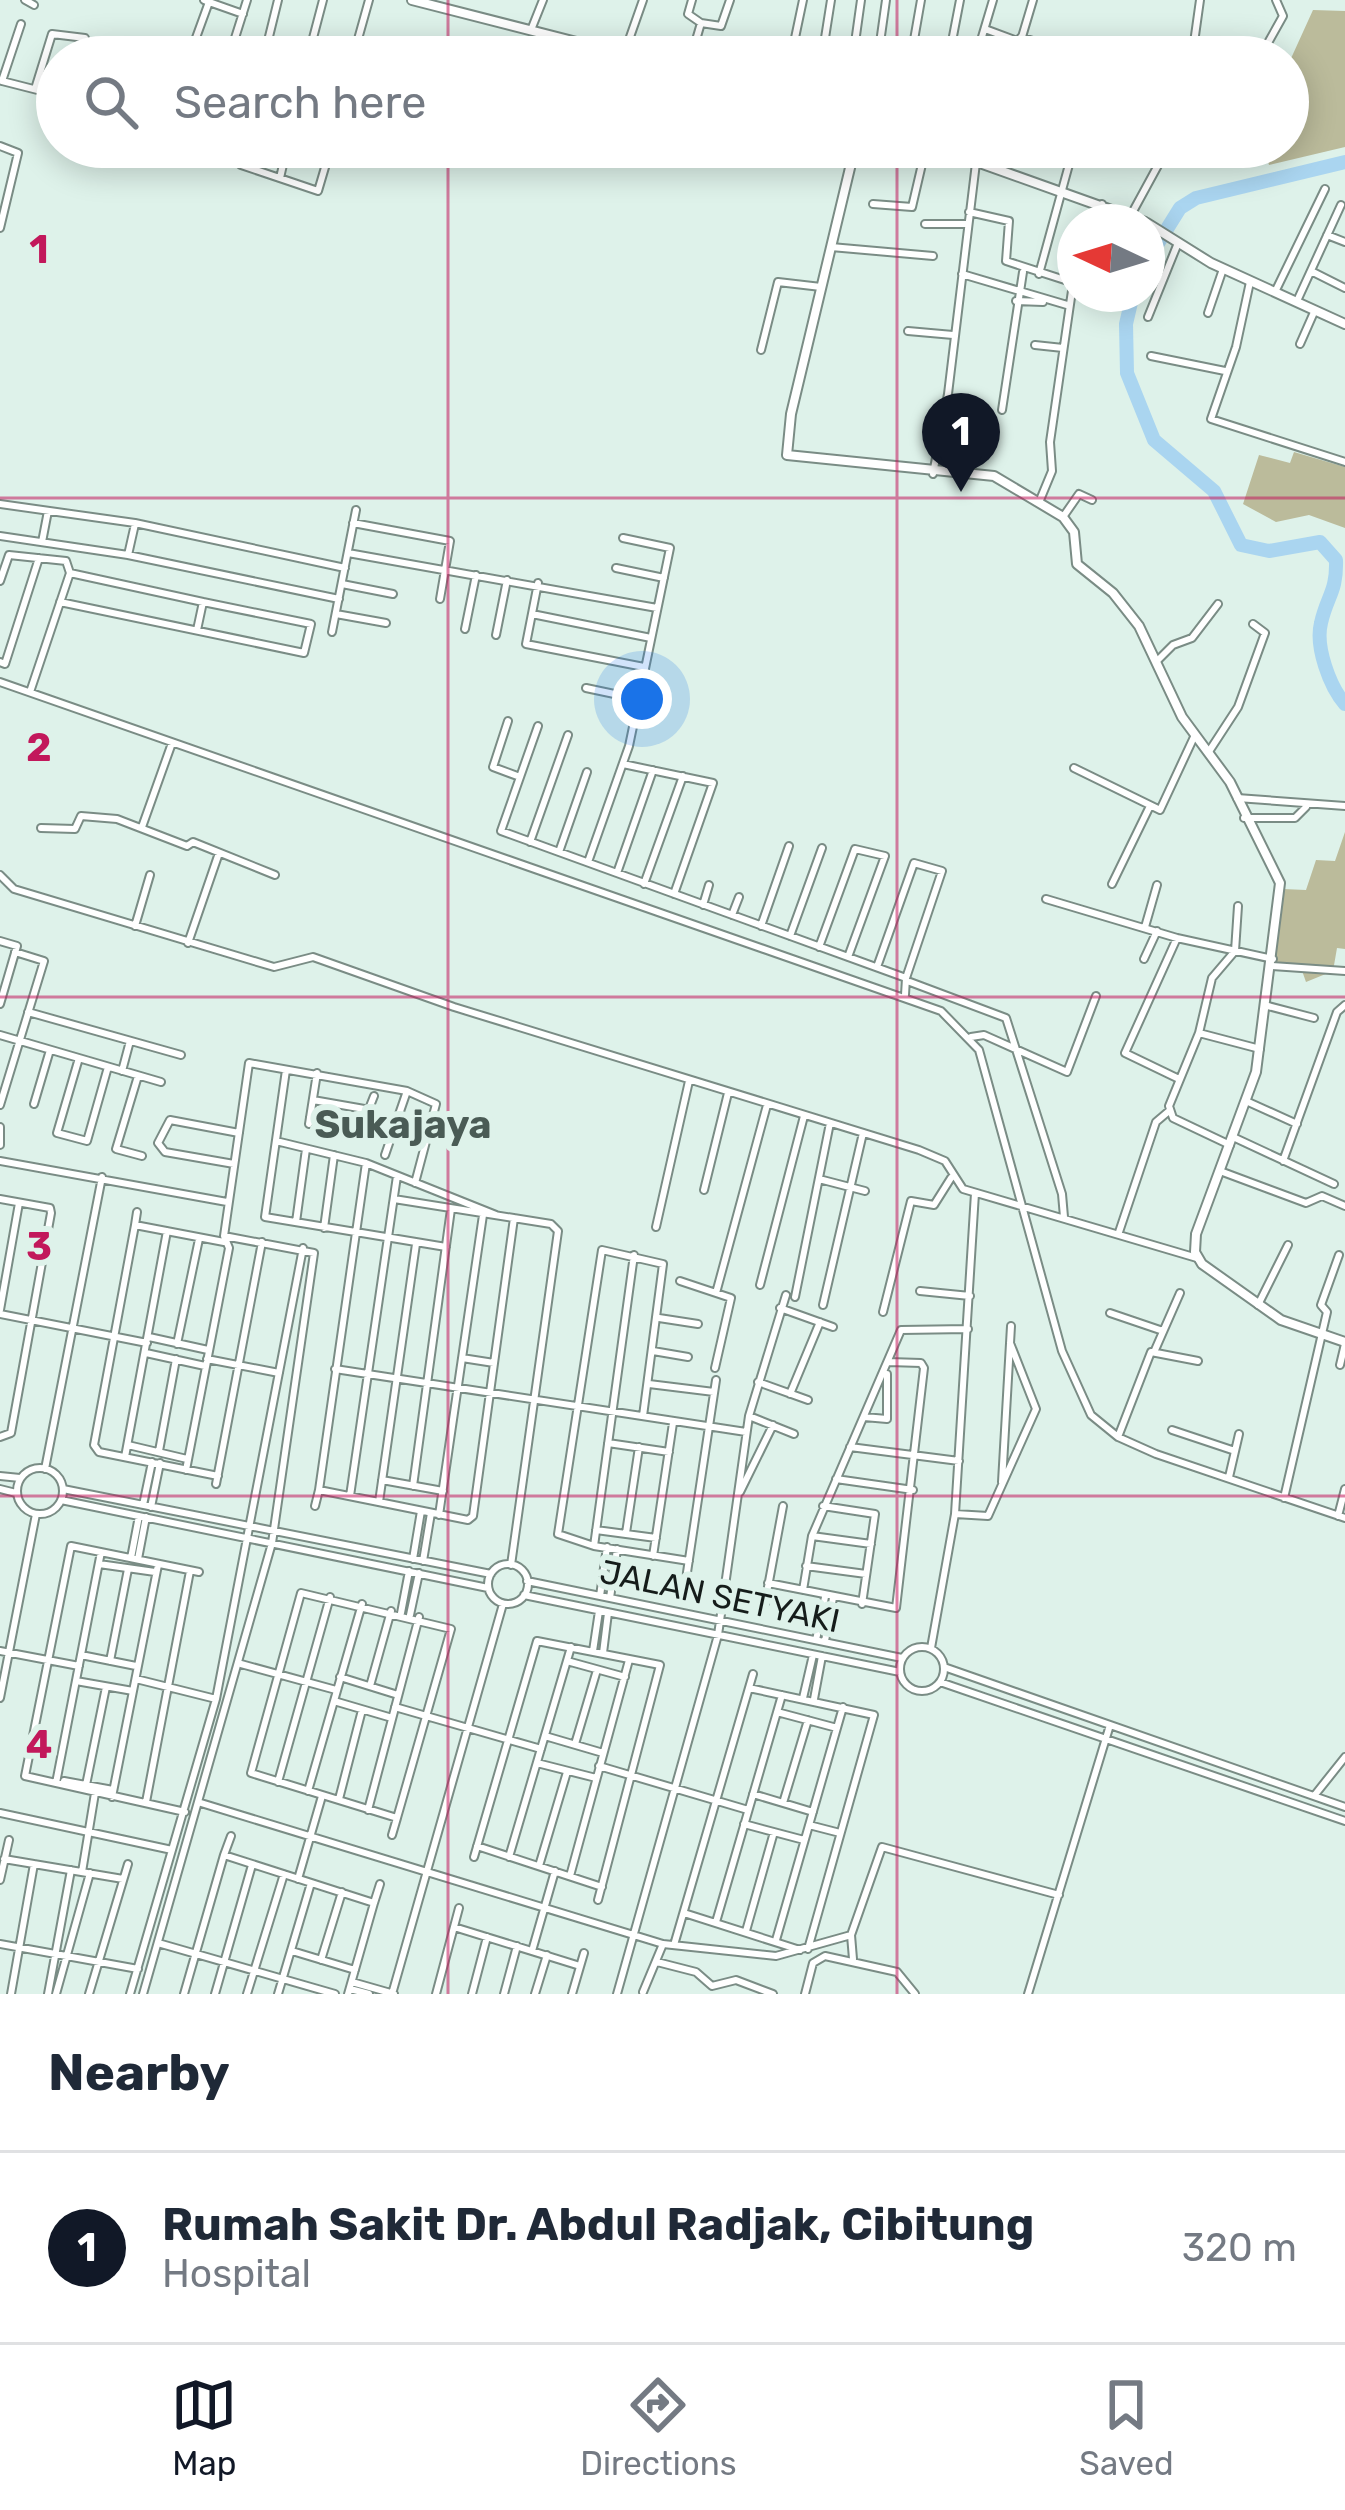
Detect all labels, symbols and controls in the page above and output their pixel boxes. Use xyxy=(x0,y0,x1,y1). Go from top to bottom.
search box xyxy=(36,36,1309,168)
icon: search xyxy=(78,69,144,135)
text: Search here xyxy=(174,76,426,129)
north arrow xyxy=(1057,204,1165,312)
text: 1 xyxy=(29,227,49,273)
pin: 1 xyxy=(922,393,1000,492)
your location xyxy=(612,669,672,729)
text: 2 xyxy=(26,725,52,771)
district label: Sukajaya xyxy=(314,1102,492,1148)
text: 3 xyxy=(26,1224,52,1270)
street label: JALAN SETYAKI xyxy=(597,1552,843,1640)
text: 4 xyxy=(26,1722,52,1768)
text: Nearby xyxy=(48,2042,230,2103)
text: Rumah Sakit Dr. Abdul Radjak, Cibitung xyxy=(162,2198,1034,2251)
text: 1 xyxy=(77,2225,97,2271)
text: 320 m xyxy=(1182,2225,1297,2271)
text: Hospital xyxy=(162,2251,311,2297)
tab: Map xyxy=(171,2372,237,2483)
tab: Directions xyxy=(580,2372,737,2483)
tab: Saved xyxy=(1079,2372,1174,2483)

